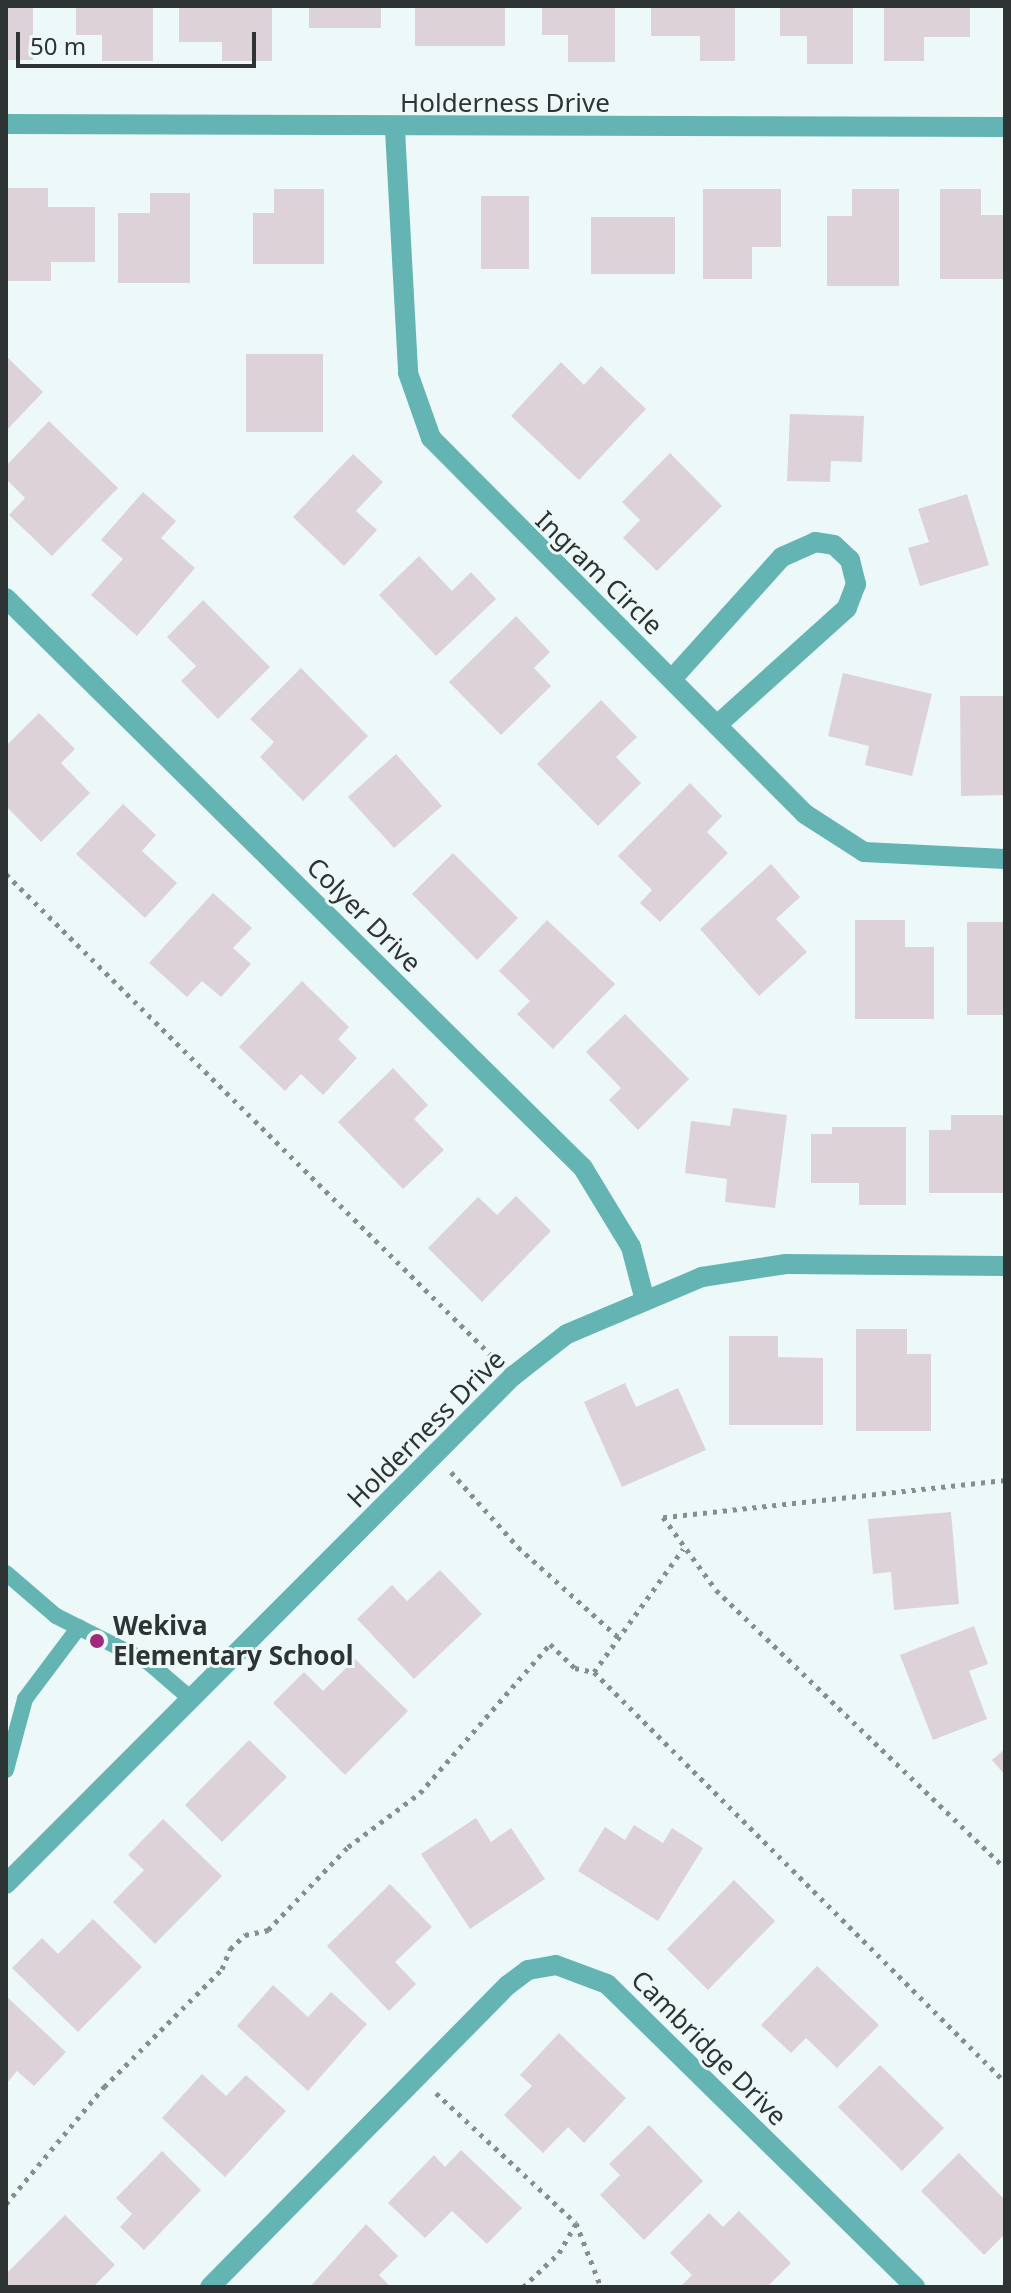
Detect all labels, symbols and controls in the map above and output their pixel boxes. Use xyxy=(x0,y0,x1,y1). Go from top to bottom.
scale bar xyxy=(20,16,260,66)
text: 50 m xyxy=(30,29,86,62)
street label: Holderness Drive xyxy=(400,87,610,119)
street label: Ingram Circle xyxy=(529,505,669,641)
street label: Colyer Drive xyxy=(300,851,428,979)
street label: Holderness Drive xyxy=(341,1344,511,1514)
place label: Wekiva Elementary School xyxy=(113,1610,354,1672)
marker: Wekiva Elementary School xyxy=(88,1632,106,1650)
street label: Cambridge Drive xyxy=(625,1964,793,2132)

